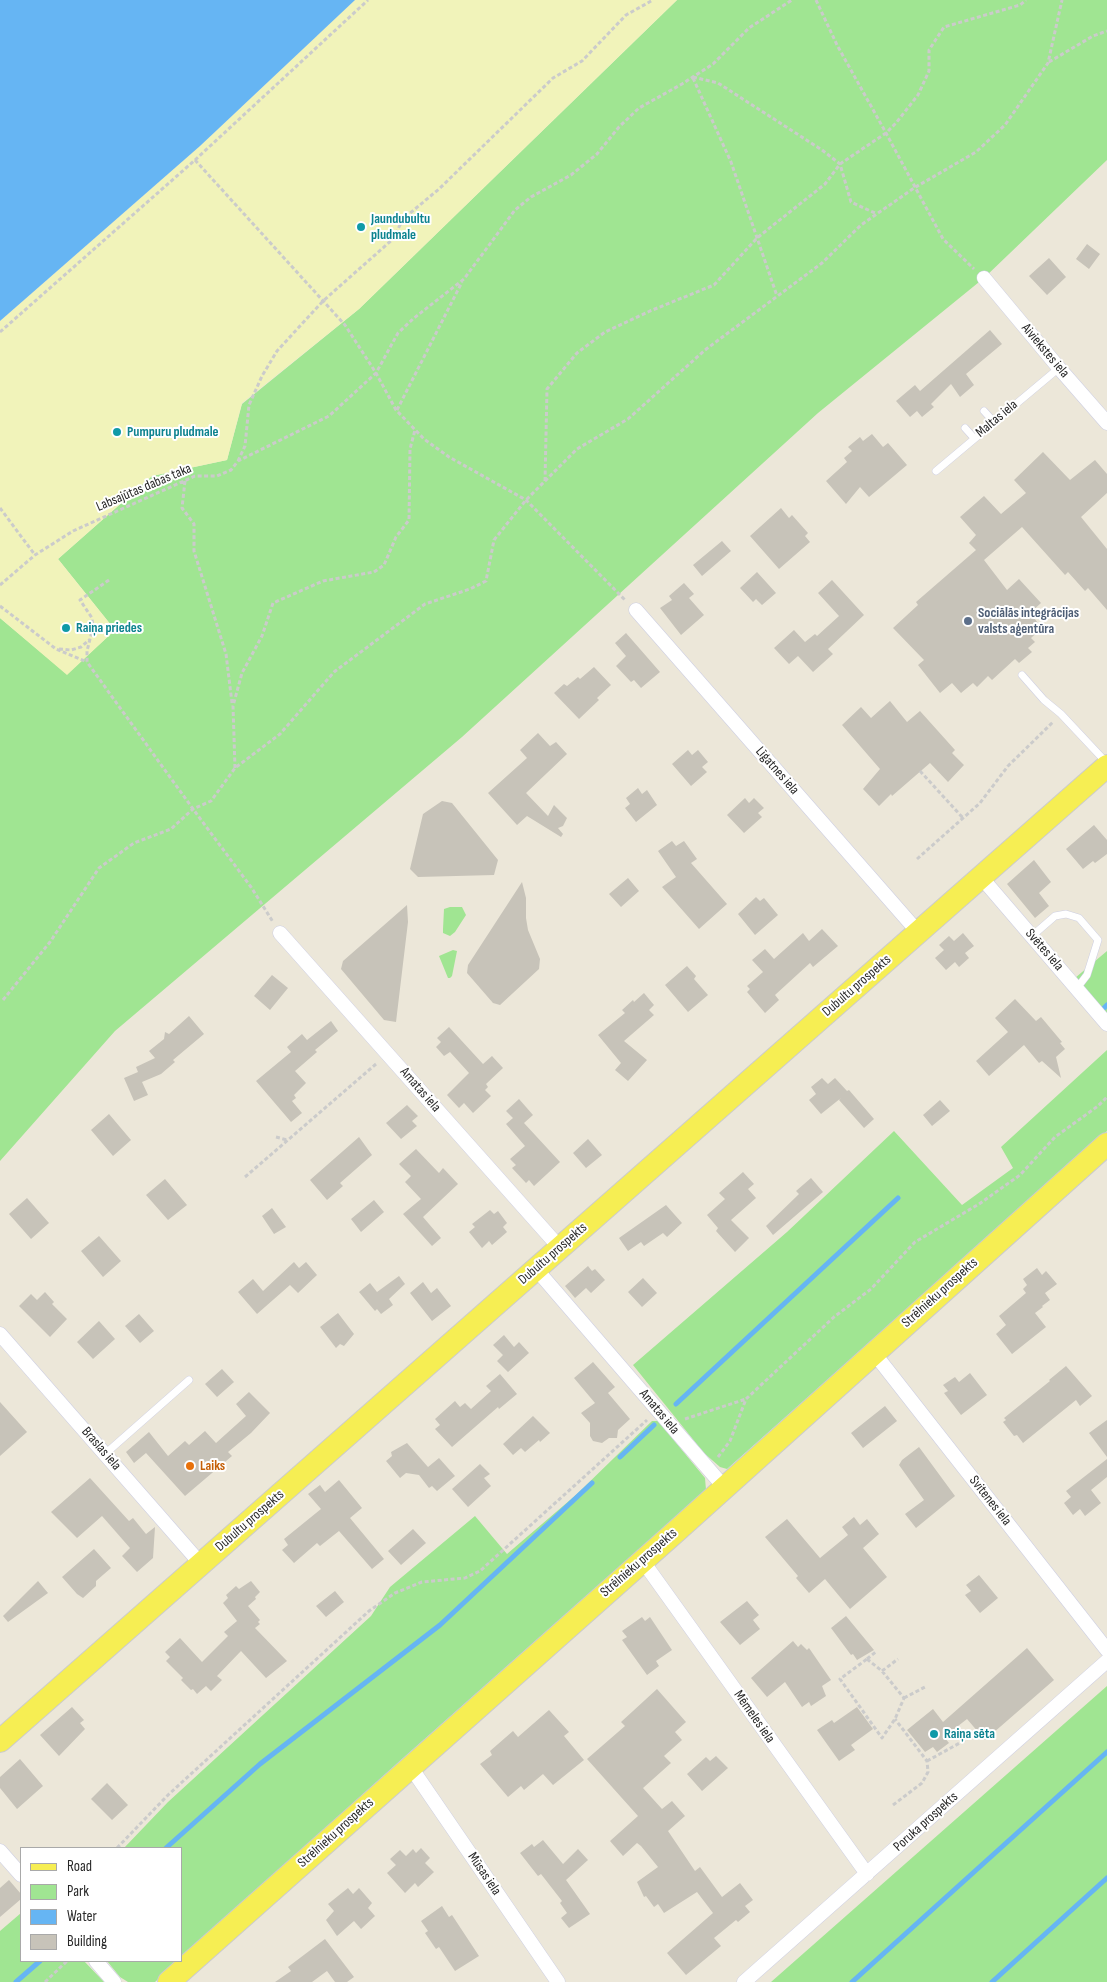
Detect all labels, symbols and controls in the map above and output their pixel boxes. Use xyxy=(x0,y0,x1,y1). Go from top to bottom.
place label: Jaundubultu pludmale xyxy=(371,211,430,243)
marker: Jaundubultu pludmale xyxy=(355,221,367,233)
street label: Aiviekstes iela xyxy=(1017,320,1073,382)
street label: Maltas iela xyxy=(973,397,1021,441)
place label: Pumpuru pludmale xyxy=(127,424,218,440)
marker: Pumpuru pludmale xyxy=(111,426,123,438)
street label: Labsajūtas dabas taka xyxy=(94,460,194,516)
place label: Sociālās integrācijas valsts aģentūra xyxy=(978,605,1079,638)
marker: Sociālās integrācijas valsts aģentūra xyxy=(962,615,974,627)
place label: Raiņa priedes xyxy=(76,620,142,636)
marker: Raiņa priedes xyxy=(60,622,72,634)
street label: Līgatnes iela xyxy=(752,744,802,798)
street label: Svētes iela xyxy=(1021,926,1067,974)
street label: Dubultu prospekts xyxy=(819,952,895,1020)
street label: Amatas iela xyxy=(396,1064,444,1116)
street label: Dubultu prospekts xyxy=(515,1220,591,1288)
street label: Strēlnieku prospekts xyxy=(899,1255,981,1331)
street label: Amatas iela xyxy=(635,1386,683,1438)
street label: Braslas iela xyxy=(78,1424,124,1474)
place label: Laiks xyxy=(200,1458,225,1474)
marker: Laiks xyxy=(184,1460,196,1472)
street label: Svitenes iela xyxy=(965,1473,1015,1529)
street label: Dubultu prospekts xyxy=(212,1487,288,1555)
street label: Strēlnieku prospekts xyxy=(597,1525,681,1601)
street label: Mēmeles iela xyxy=(730,1687,778,1747)
place label: Raiņa sēta xyxy=(944,1726,995,1742)
marker: Raiņa sēta xyxy=(928,1728,940,1740)
street label: Poruka prospekts xyxy=(890,1789,962,1855)
street label: Strēlnieku prospekts xyxy=(295,1795,377,1871)
legend xyxy=(20,1847,182,1962)
street label: Mūsas iela xyxy=(464,1849,504,1899)
text: Road xyxy=(67,1857,92,1876)
text: Park xyxy=(67,1882,89,1901)
text: Water xyxy=(67,1907,97,1926)
text: Building xyxy=(67,1932,107,1951)

